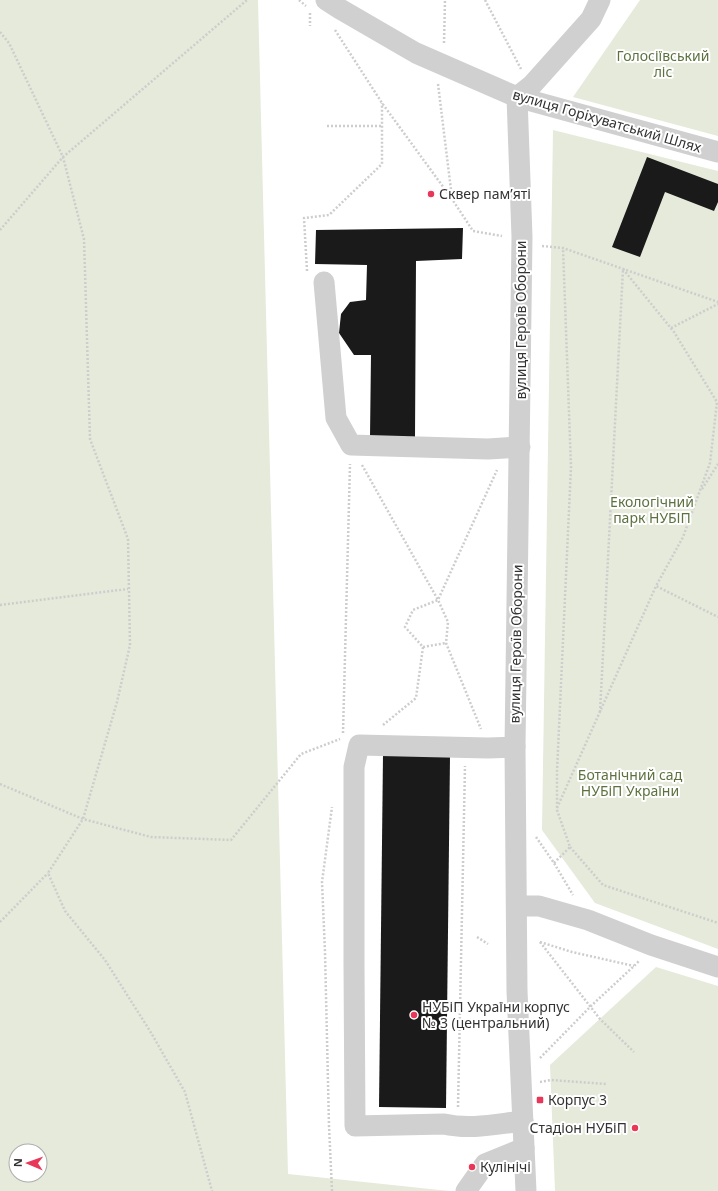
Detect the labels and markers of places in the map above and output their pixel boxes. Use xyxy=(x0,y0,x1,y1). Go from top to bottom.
place label: Сквер пам’яті xyxy=(439,184,531,203)
marker: Сквер пам’яті xyxy=(426,189,436,199)
place label: НУБіП України корпус № 3 (центральний) xyxy=(422,997,570,1032)
marker: НУБіП України корпус № 3 (центральний) xyxy=(409,1010,419,1020)
place label: Корпус 3 xyxy=(548,1090,607,1109)
marker: Корпус 3 xyxy=(535,1095,545,1105)
place label: Стадіон НУБіП xyxy=(530,1118,627,1137)
marker: Стадіон НУБіП xyxy=(630,1123,640,1133)
place label: Кулінічі xyxy=(480,1157,531,1176)
marker: Кулінічі xyxy=(467,1162,477,1172)

